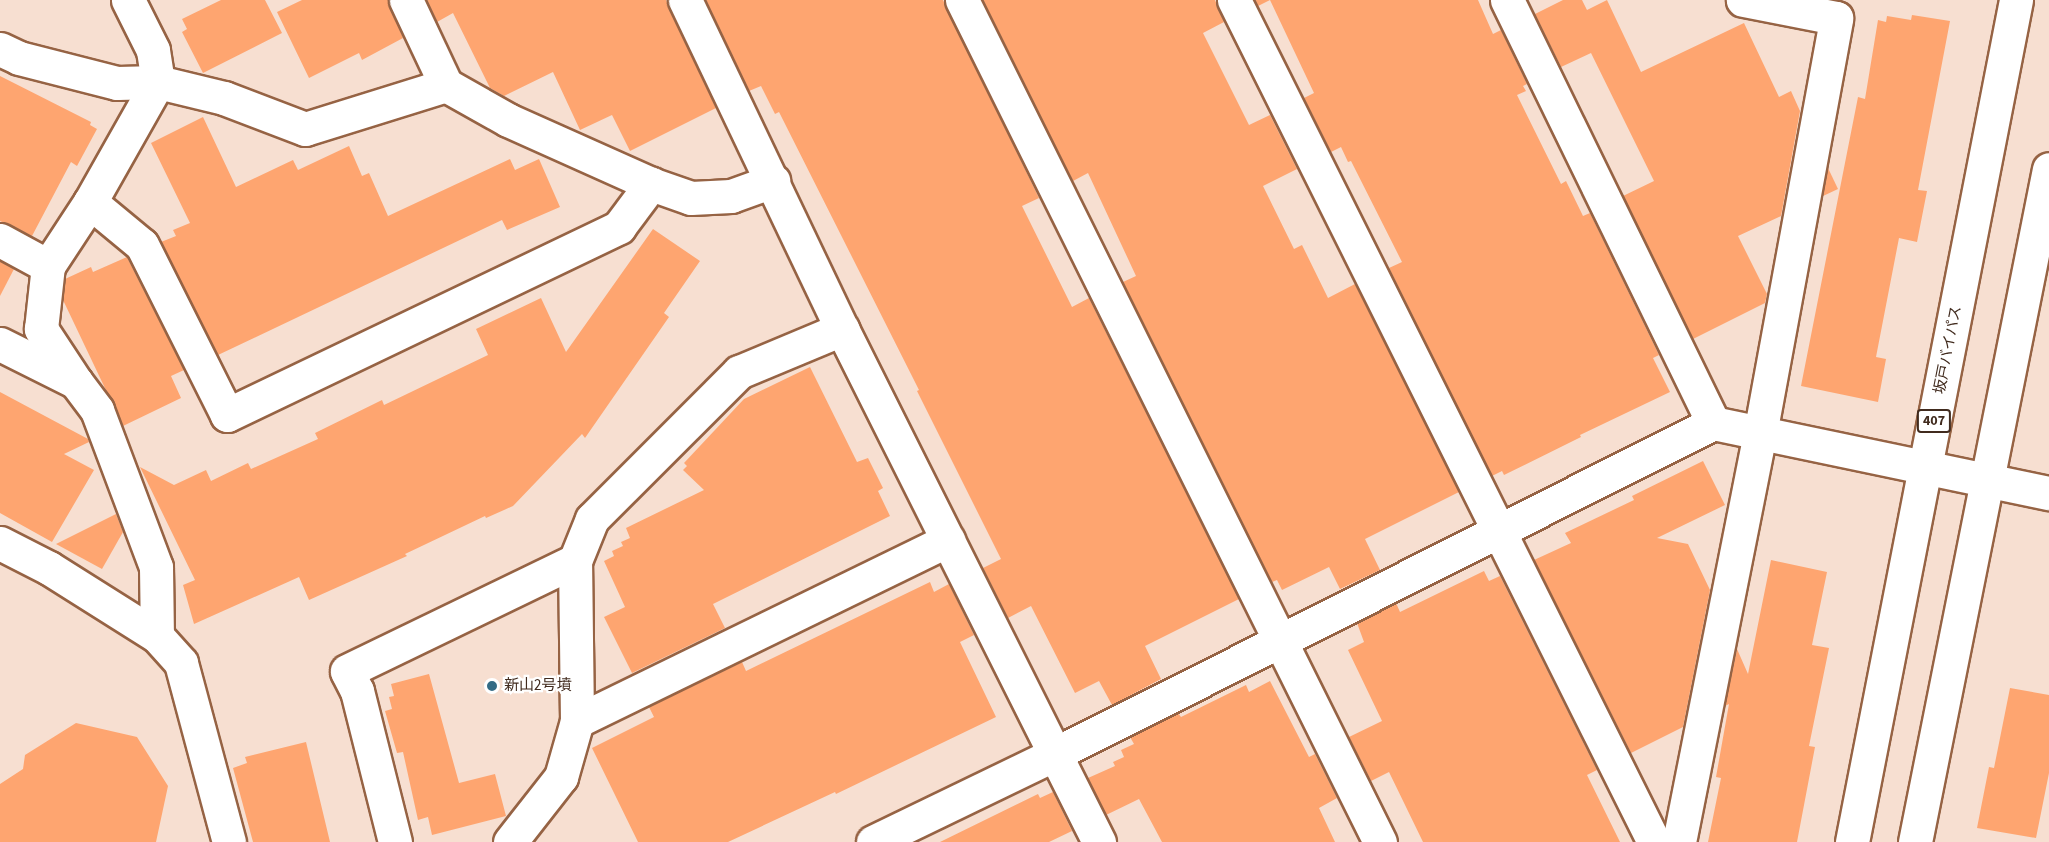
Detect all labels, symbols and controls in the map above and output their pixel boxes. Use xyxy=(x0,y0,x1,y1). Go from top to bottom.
street label: 坂戸バイパス xyxy=(1931,304,1965,396)
road number: 407 xyxy=(1916,410,1952,432)
place label: 新山2号墳 xyxy=(504,677,571,695)
marker: 新山2号墳 xyxy=(485,679,499,693)

